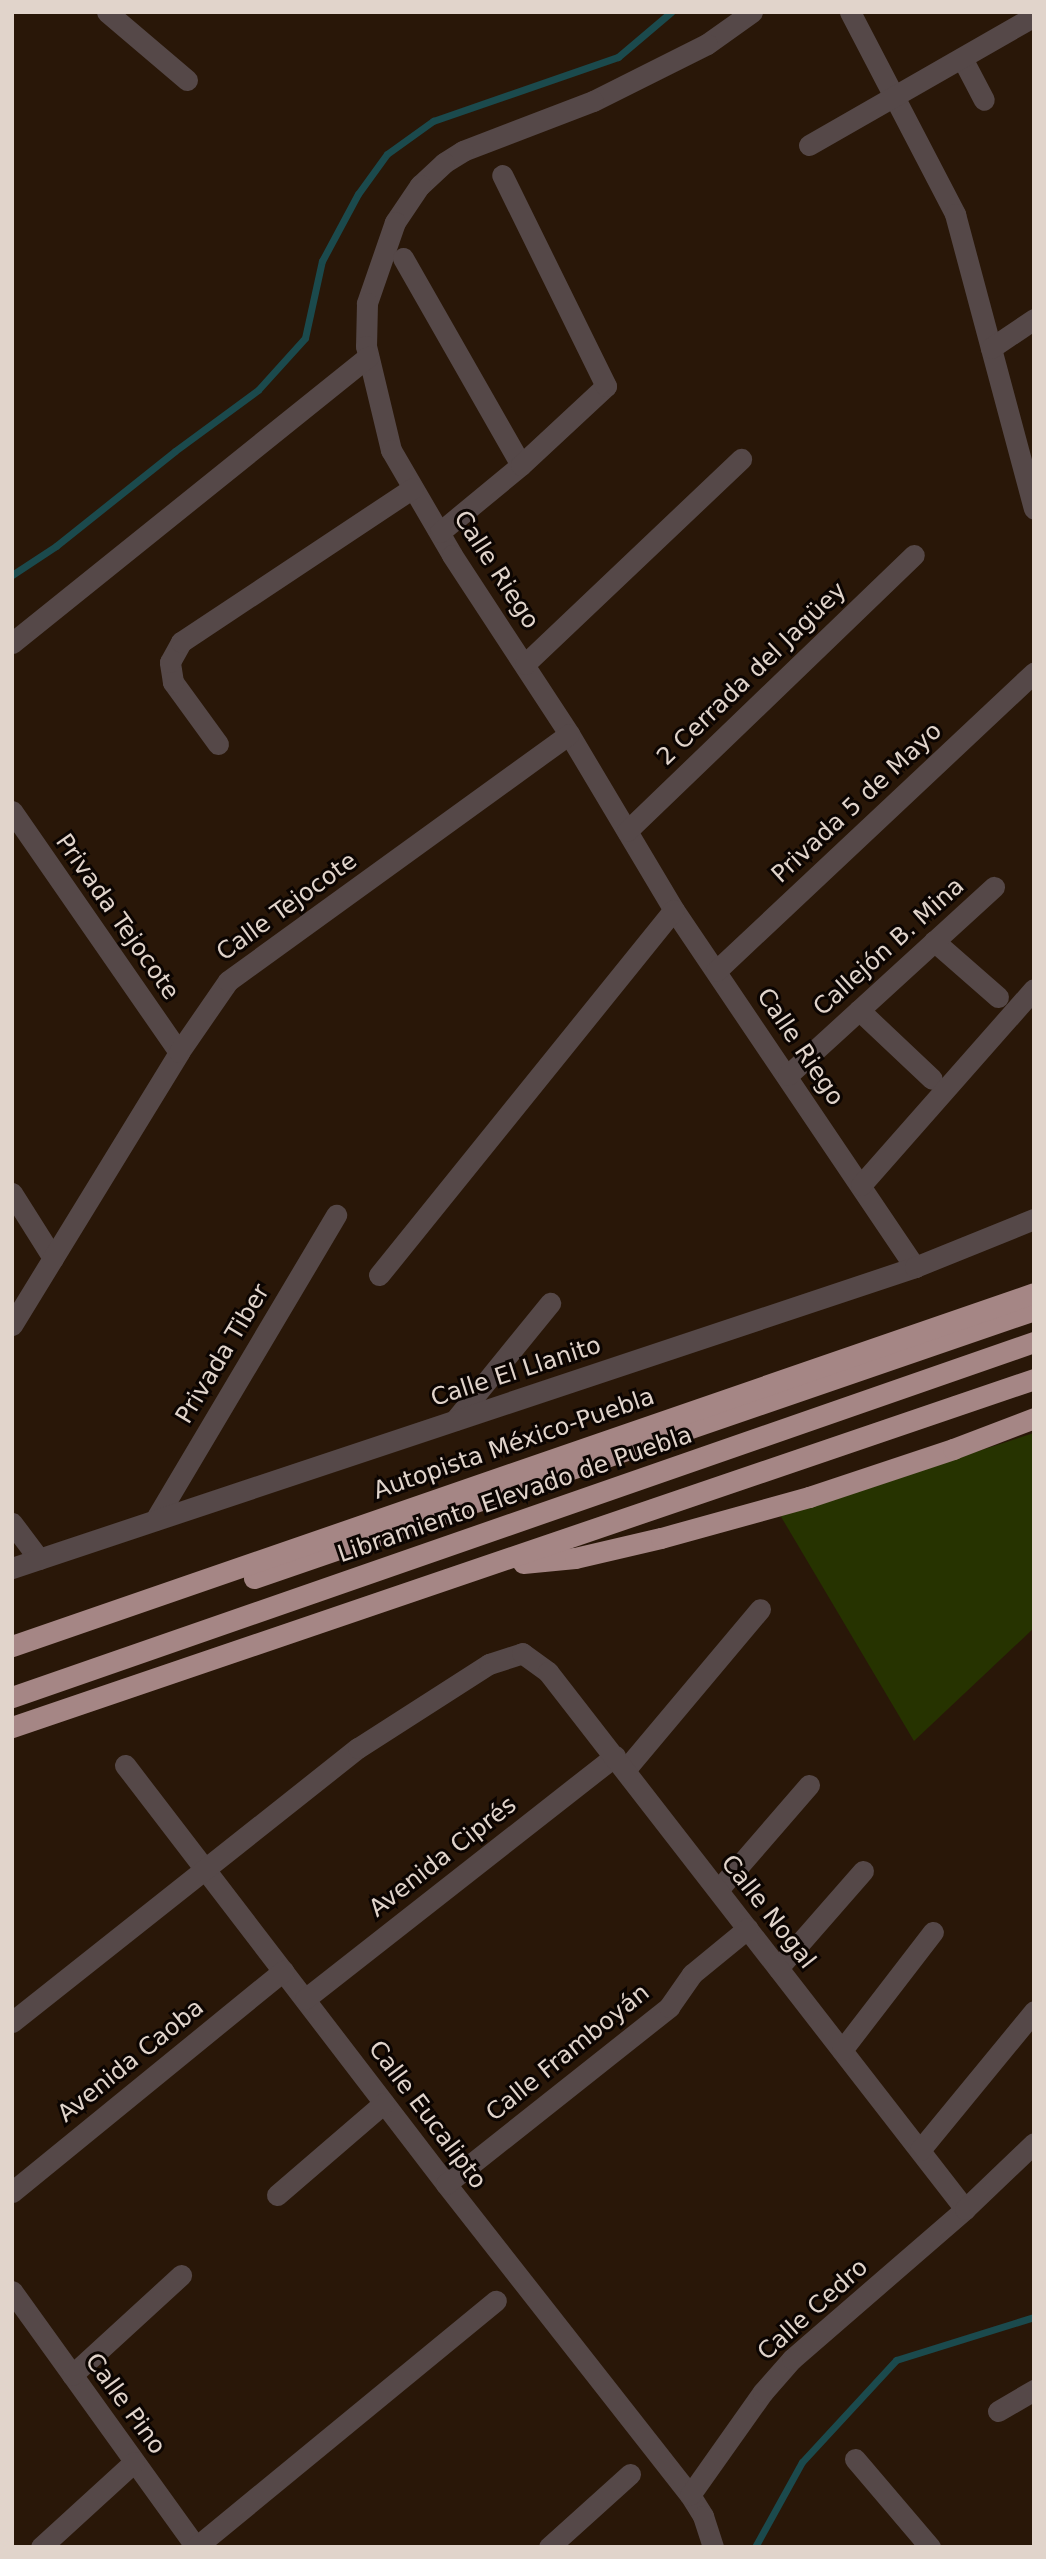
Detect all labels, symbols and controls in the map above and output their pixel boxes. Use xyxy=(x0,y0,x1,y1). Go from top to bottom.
street label: Calle Riego xyxy=(447,505,545,635)
street label: 2 Cerrada del Jagüey xyxy=(652,576,852,772)
street label: Privada 5 de Mayo xyxy=(766,717,948,889)
street label: Privada Tejocote xyxy=(49,829,185,1005)
street label: Calle Tejocote xyxy=(211,847,363,967)
street label: Callejón B. Mina xyxy=(808,872,970,1022)
street label: Calle Riego xyxy=(750,983,850,1111)
street label: Privada Tiber xyxy=(170,1279,276,1429)
street label: Calle El Llanito xyxy=(427,1331,605,1413)
street label: Autopista México-Puebla xyxy=(370,1382,658,1506)
street label: Libramiento Elevado de Puebla xyxy=(334,1421,696,1569)
street label: Avenida Ciprés xyxy=(364,1791,522,1923)
street label: Calle Nogal xyxy=(715,1849,821,1975)
street label: Calle Framboyán xyxy=(481,1978,655,2128)
street label: Avenida Caoba xyxy=(52,1993,210,2129)
street label: Calle Eucalipto xyxy=(362,2035,492,2195)
street label: Calle Cedro xyxy=(752,2253,874,2367)
street label: Calle Pino xyxy=(79,2348,171,2460)

